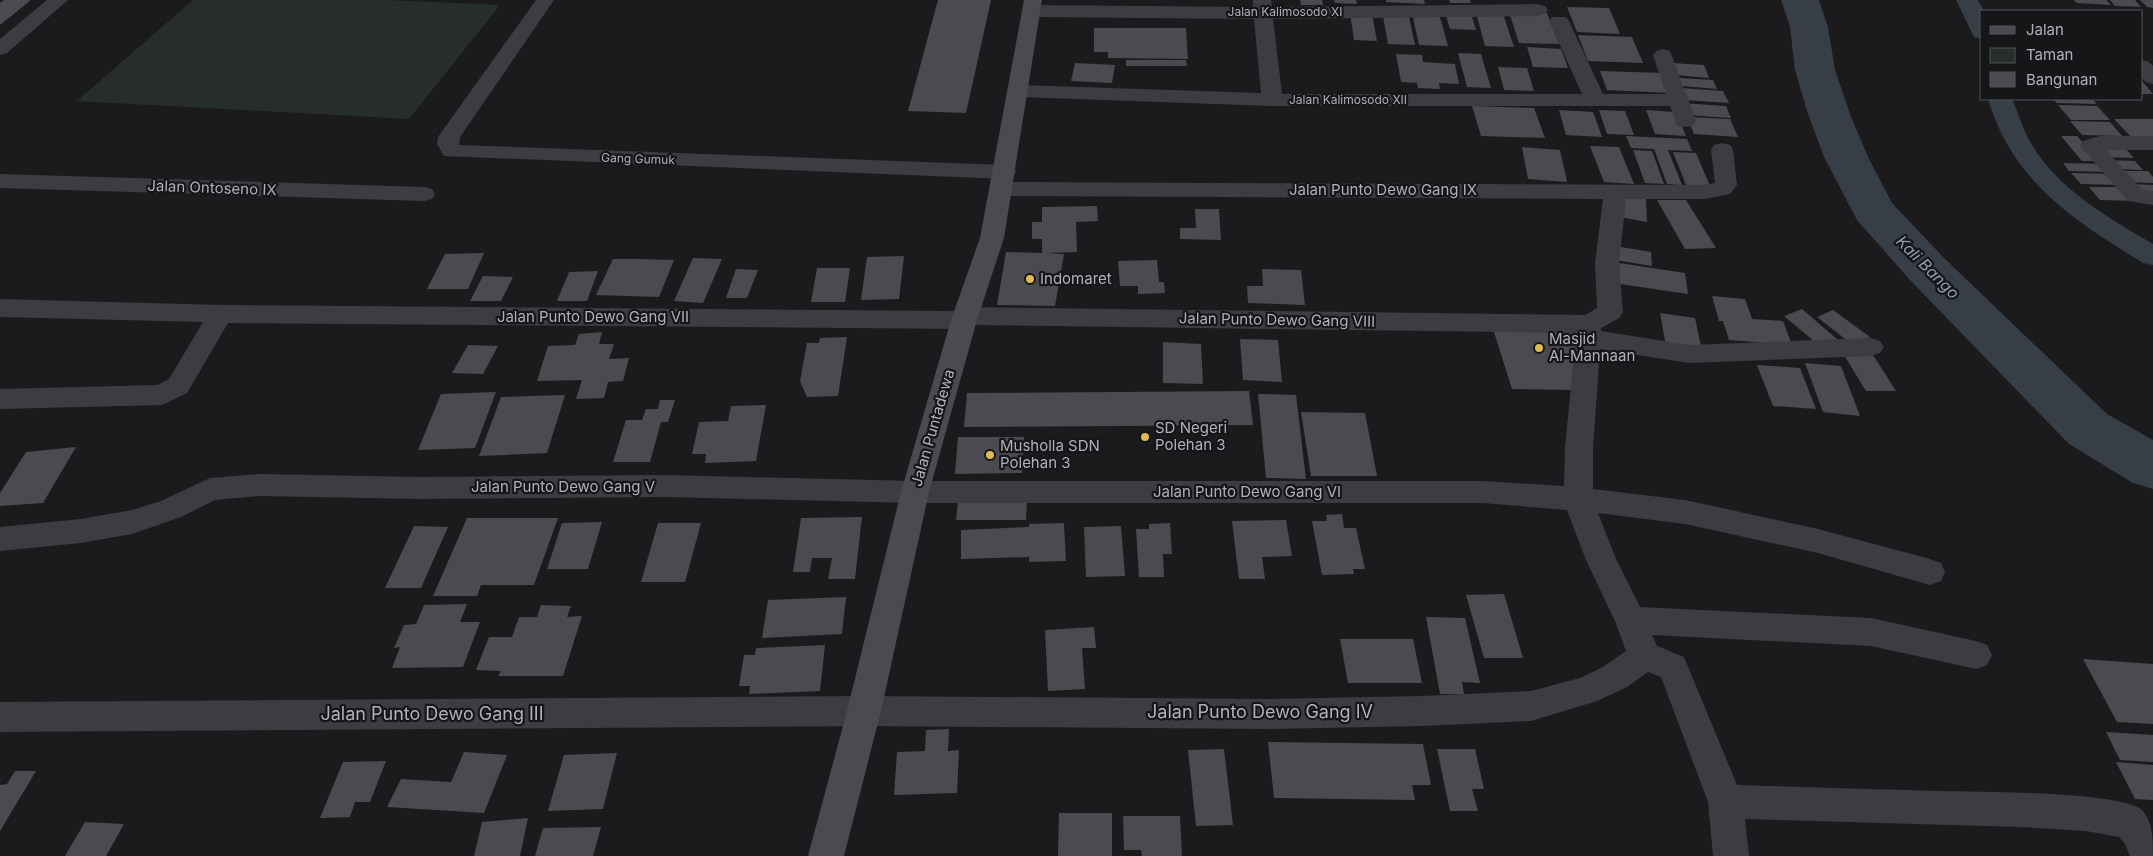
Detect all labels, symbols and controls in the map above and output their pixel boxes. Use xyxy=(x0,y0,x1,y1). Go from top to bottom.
street label: Jalan Kalimosodo XI xyxy=(1228,4,1342,19)
legend xyxy=(1980,10,2143,100)
text: Jalan xyxy=(2026,20,2064,39)
text: Taman xyxy=(2026,45,2073,64)
text: Bangunan xyxy=(2026,70,2097,89)
street label: Jalan Kalimosodo XII xyxy=(1289,92,1407,107)
street label: Gang Gumuk xyxy=(601,150,676,167)
street label: Jalan Ontoseno IX xyxy=(147,176,277,199)
street label: Jalan Punto Dewo Gang IX xyxy=(1289,180,1477,199)
water label: Kali Bango xyxy=(1892,231,1964,303)
place label: Indomaret xyxy=(1040,269,1112,288)
marker: Indomaret xyxy=(1024,273,1036,285)
street label: Jalan Punto Dewo Gang VII xyxy=(497,307,689,326)
street label: Jalan Punto Dewo Gang VIII xyxy=(1179,308,1375,331)
place label: Masjid Al-Mannaan xyxy=(1549,329,1635,365)
marker: Masjid Al-Mannaan xyxy=(1533,342,1545,354)
street label: Jalan Puntadewa xyxy=(907,367,958,489)
place label: SD Negeri Polehan 3 xyxy=(1155,418,1227,454)
marker: SD Negeri Polehan 3 xyxy=(1139,431,1151,443)
place label: Musholla SDN Polehan 3 xyxy=(1000,436,1100,472)
marker: Musholla SDN Polehan 3 xyxy=(984,449,996,461)
street label: Jalan Punto Dewo Gang V xyxy=(471,477,655,496)
street label: Jalan Punto Dewo Gang VI xyxy=(1153,482,1341,501)
street label: Jalan Punto Dewo Gang IV xyxy=(1147,701,1373,722)
street label: Jalan Punto Dewo Gang III xyxy=(320,703,544,724)

